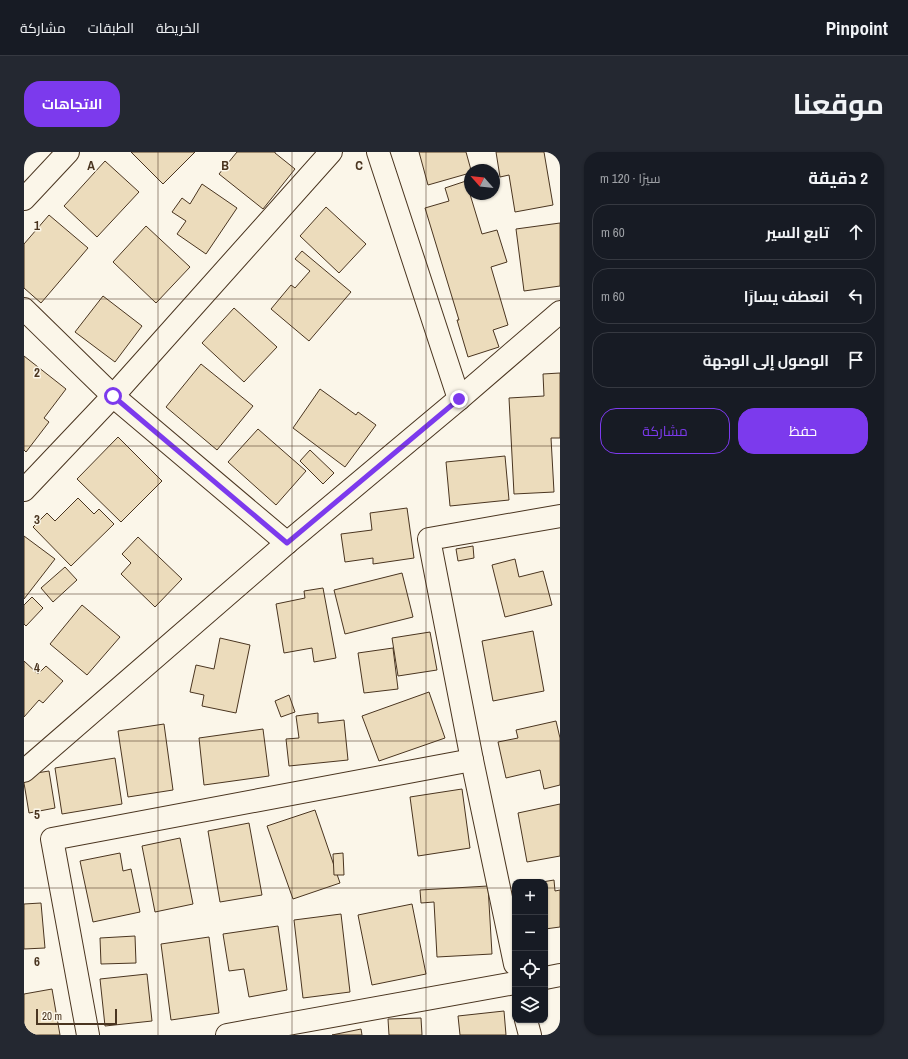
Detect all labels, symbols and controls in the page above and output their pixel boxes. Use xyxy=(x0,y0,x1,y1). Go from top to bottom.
text: Pinpoint xyxy=(826,15,888,41)
text: مشاركة xyxy=(20,19,66,37)
text: الطبقات xyxy=(88,19,134,37)
text: الخريطة xyxy=(156,19,200,37)
button: الاتجاهات xyxy=(24,81,120,127)
text: موقعنا xyxy=(793,85,884,123)
text: A xyxy=(87,157,95,174)
text: B xyxy=(221,157,229,174)
text: C xyxy=(355,157,363,174)
north arrow xyxy=(464,164,500,200)
text: 2 دقيقة xyxy=(808,166,868,189)
text: سيرًا · 120 m xyxy=(600,170,661,187)
text: 1 xyxy=(34,217,40,234)
icon: ahead xyxy=(845,221,867,243)
text: تابع السير xyxy=(766,222,829,243)
text: 60 m xyxy=(601,224,625,241)
icon: left xyxy=(845,285,867,307)
text: انعطف يسارًا xyxy=(744,286,829,307)
text: 60 m xyxy=(601,288,625,305)
icon: arrive xyxy=(845,349,867,371)
text: الوصول إلى الوجهة xyxy=(703,350,829,371)
text: 2 xyxy=(34,364,40,381)
route start xyxy=(104,387,122,405)
route end xyxy=(450,390,468,408)
button: مشاركة xyxy=(600,408,730,454)
button: حفظ xyxy=(738,408,868,454)
text: 3 xyxy=(34,511,40,528)
text: 4 xyxy=(34,659,40,676)
text: 5 xyxy=(34,806,40,823)
map controls xyxy=(512,879,548,1023)
button: + xyxy=(512,879,548,915)
button: − xyxy=(512,915,548,951)
button: locate xyxy=(512,951,548,987)
text: 6 xyxy=(34,953,40,970)
button: layers xyxy=(512,987,548,1023)
scale bar xyxy=(36,1007,117,1026)
text: 20 m xyxy=(42,1009,62,1023)

